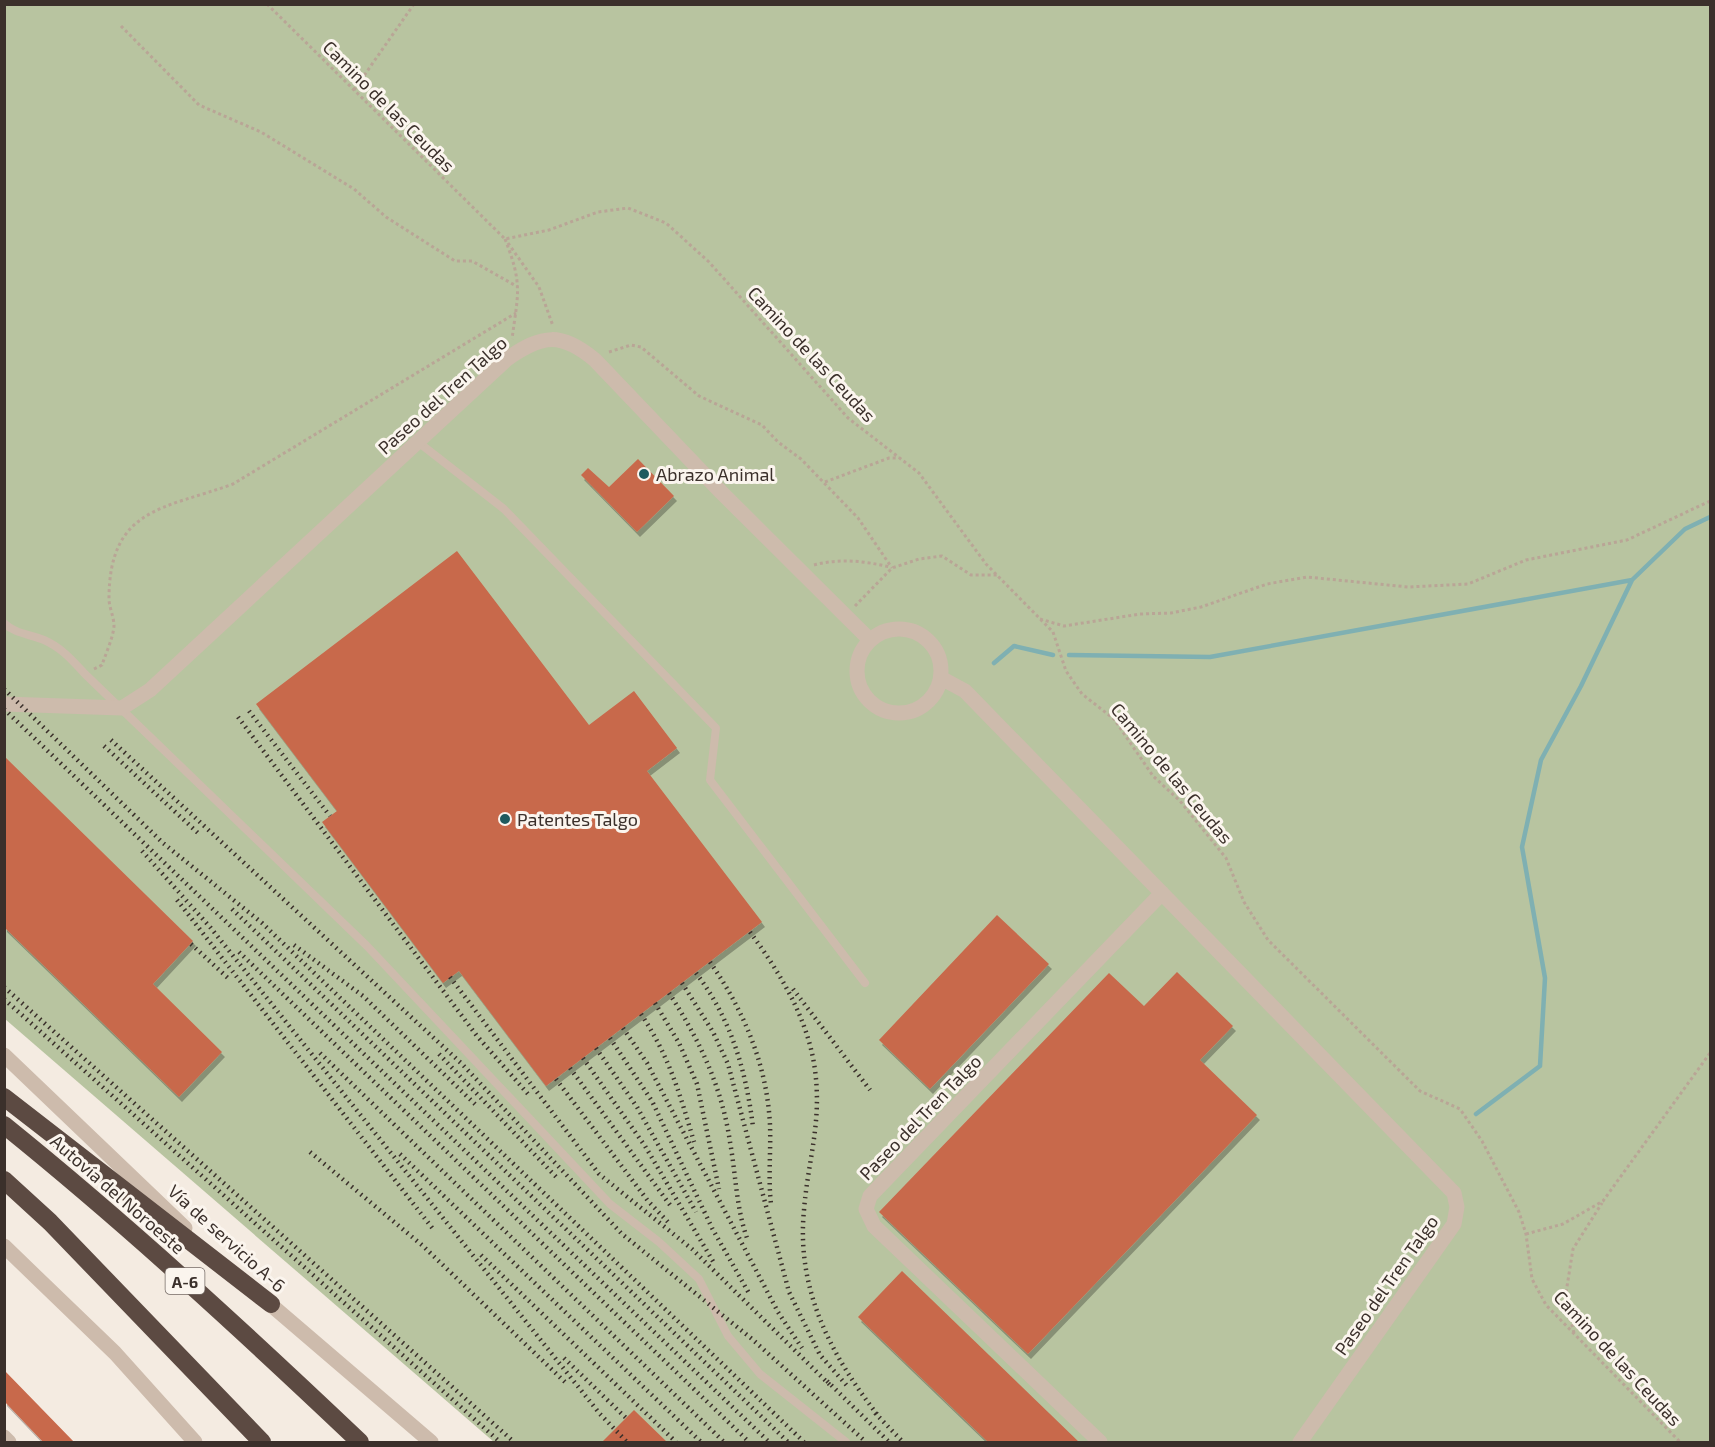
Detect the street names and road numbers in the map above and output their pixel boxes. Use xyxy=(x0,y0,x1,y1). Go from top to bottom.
street label: Camino de las Ceudas xyxy=(319,36,459,176)
street label: Camino de las Ceudas xyxy=(744,282,880,426)
street label: Paseo del Tren Talgo xyxy=(373,331,511,459)
street label: Camino de las Ceudas xyxy=(1107,698,1237,848)
street label: Paseo del Tren Talgo xyxy=(855,1050,985,1184)
street label: Autovía del Noroeste xyxy=(46,1130,190,1258)
street label: Vía de servicio A-6 xyxy=(164,1180,290,1296)
street label: Paseo del Tren Talgo xyxy=(1329,1211,1443,1359)
road number: A-6 xyxy=(166,1268,204,1294)
street label: Camino de las Ceudas xyxy=(1550,1286,1686,1430)

